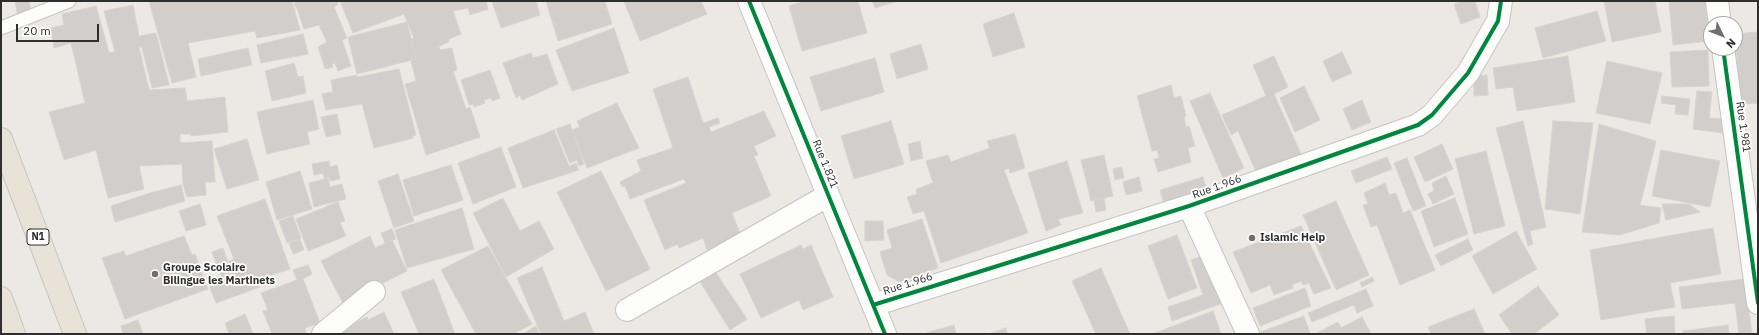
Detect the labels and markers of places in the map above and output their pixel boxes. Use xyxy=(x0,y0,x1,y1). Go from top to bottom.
place label: Islamic Help xyxy=(1260,231,1325,245)
marker: Islamic Help xyxy=(1247,233,1257,243)
place label: Groupe Scolaire Bilingue les Martinets xyxy=(163,261,275,287)
marker: Groupe Scolaire Bilingue les Martinets xyxy=(150,269,160,279)

